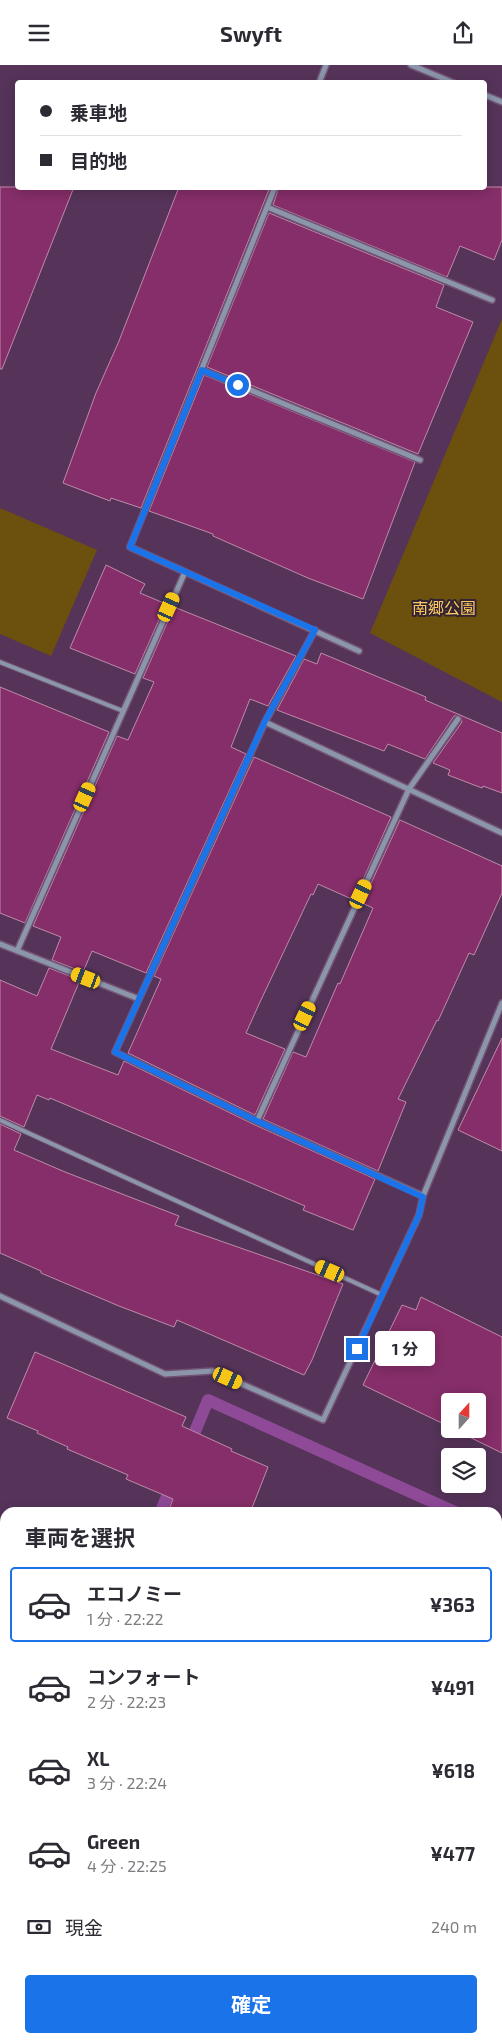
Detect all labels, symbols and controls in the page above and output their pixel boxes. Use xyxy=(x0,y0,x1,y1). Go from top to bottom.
icon: menu xyxy=(25,19,53,47)
icon: share xyxy=(449,19,477,47)
text: Swyft xyxy=(220,20,282,46)
text: 乗車地 xyxy=(70,101,127,124)
text: 目的地 xyxy=(70,149,127,172)
route start xyxy=(227,374,249,396)
car xyxy=(156,590,181,624)
park label: 南郷公園 xyxy=(412,598,476,617)
car xyxy=(72,780,97,814)
car xyxy=(347,877,374,911)
car xyxy=(69,966,102,990)
car xyxy=(291,999,318,1033)
car xyxy=(313,1258,346,1284)
callout: 1 分 xyxy=(374,1331,434,1367)
route end xyxy=(346,1338,368,1360)
text: 1 分 xyxy=(392,1339,418,1358)
car xyxy=(211,1365,244,1391)
north arrow xyxy=(441,1393,486,1437)
map controls xyxy=(441,1393,486,1493)
button: layers xyxy=(441,1448,486,1493)
text: 車両を選択 xyxy=(25,1524,135,1550)
icon: car xyxy=(27,1582,72,1627)
text: エコノミー xyxy=(87,1582,182,1605)
text: ¥363 xyxy=(430,1593,475,1616)
text: 1 分 · 22:22 xyxy=(87,1609,164,1628)
icon: car xyxy=(27,1665,72,1710)
text: コンフォート xyxy=(87,1665,200,1688)
text: ¥491 xyxy=(431,1676,475,1699)
text: 2 分 · 22:23 xyxy=(87,1692,166,1711)
text: XL xyxy=(87,1747,109,1770)
icon: car xyxy=(27,1748,72,1793)
text: ¥618 xyxy=(431,1759,475,1782)
text: 3 分 · 22:24 xyxy=(87,1773,167,1792)
text: Green xyxy=(87,1830,140,1853)
icon: car xyxy=(27,1831,72,1876)
text: ¥477 xyxy=(430,1842,475,1865)
text: 4 分 · 22:25 xyxy=(87,1856,167,1875)
icon: cash xyxy=(25,1913,53,1941)
text: 現金 xyxy=(65,1916,103,1939)
text: 240 m xyxy=(431,1917,477,1936)
button: 確定 xyxy=(25,1975,477,2033)

